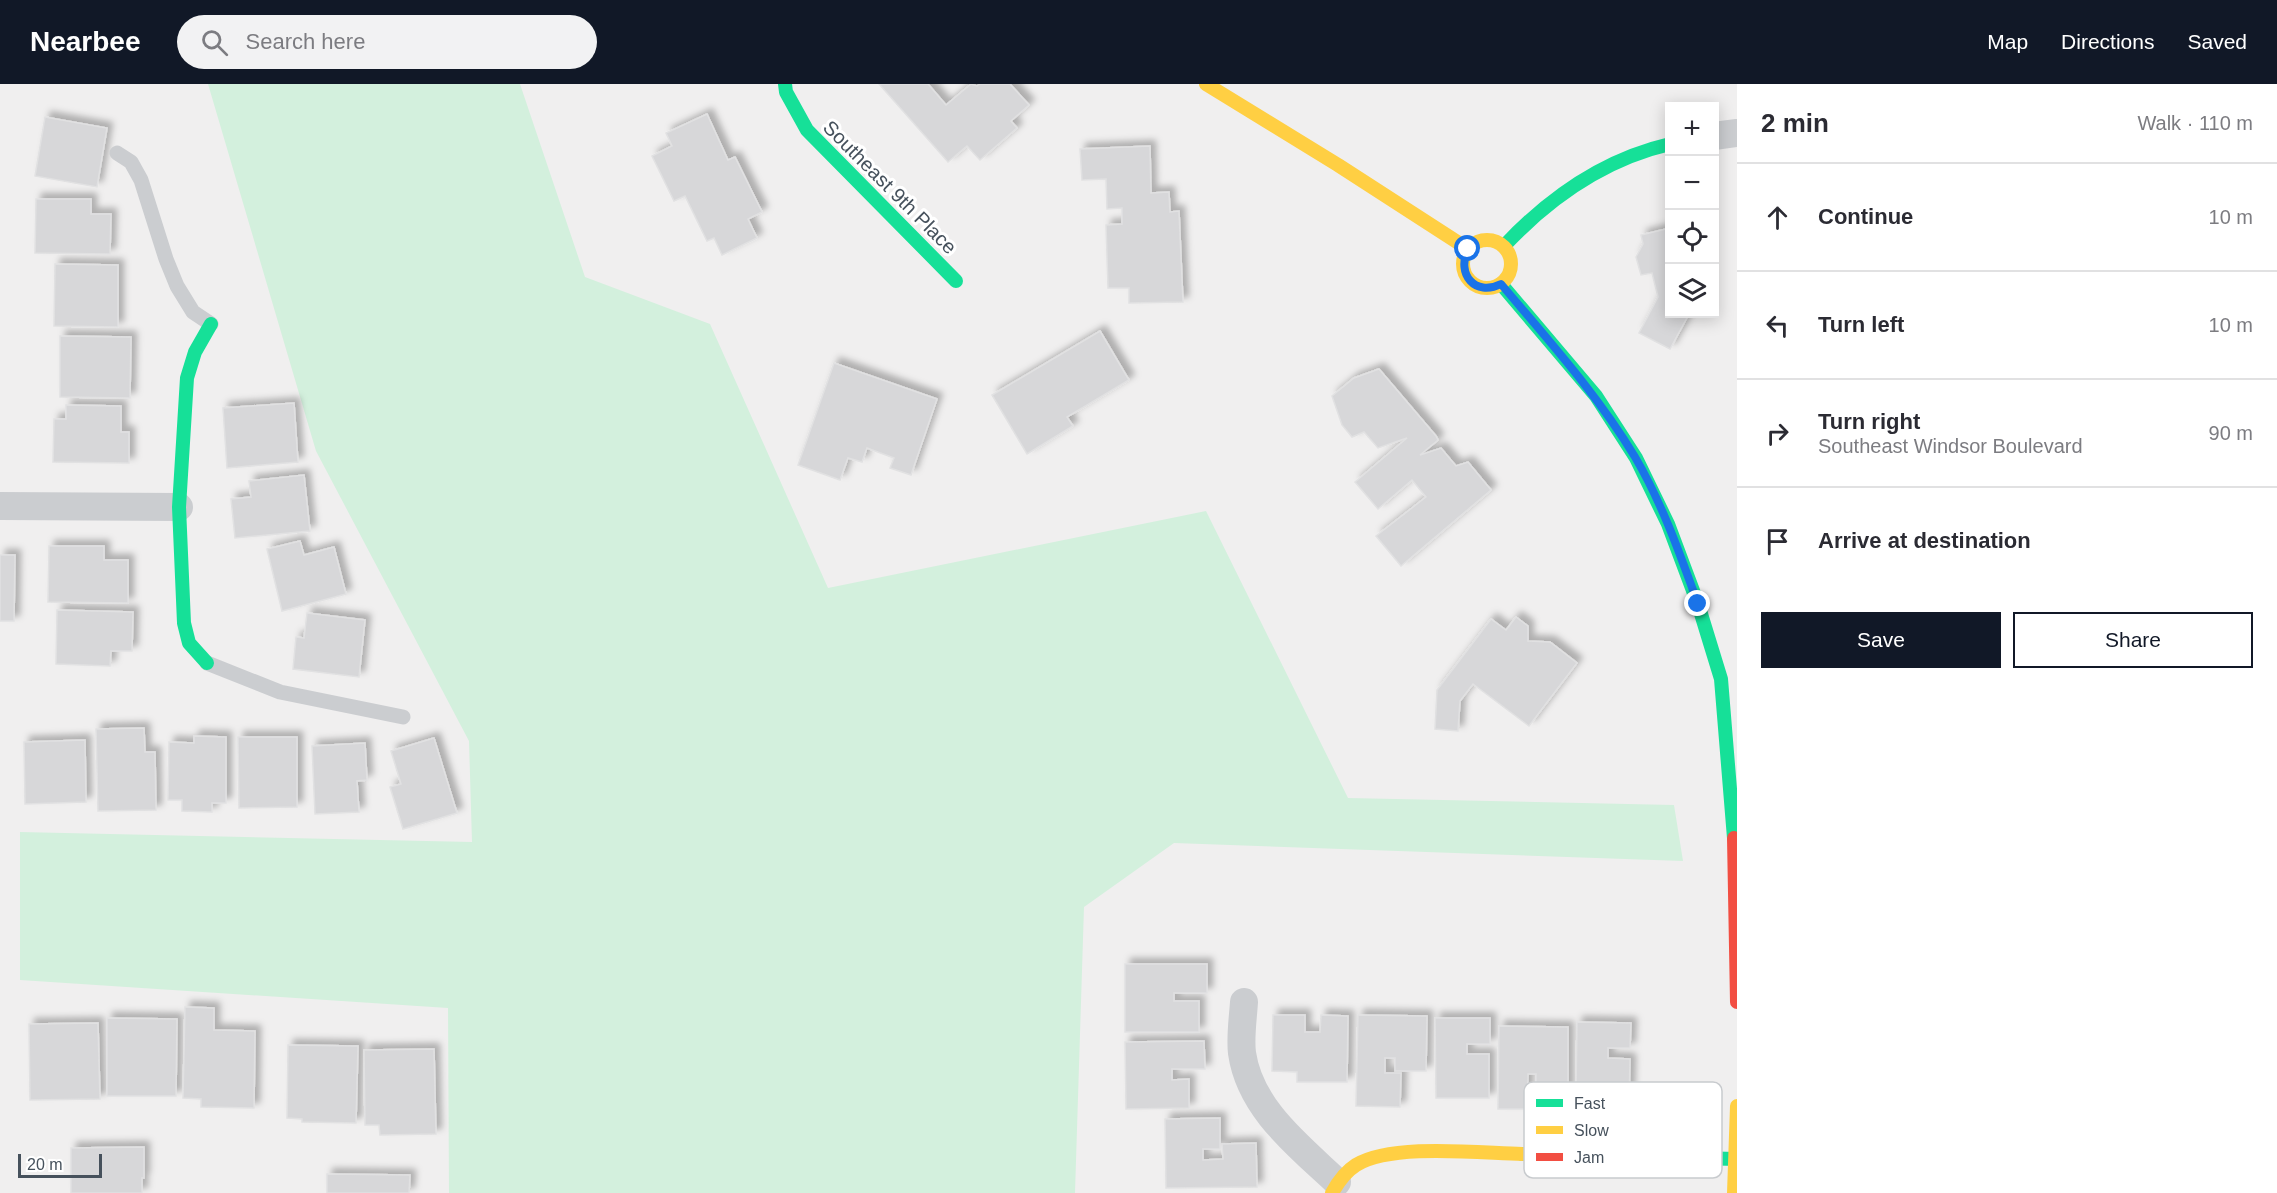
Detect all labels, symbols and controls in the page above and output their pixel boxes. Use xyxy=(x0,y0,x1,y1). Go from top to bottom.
search box xyxy=(177,15,597,69)
text: Nearbee xyxy=(30,26,141,57)
icon: search xyxy=(198,26,231,59)
text: Search here xyxy=(246,29,365,54)
text: Map xyxy=(1987,30,2028,53)
text: Directions xyxy=(2061,30,2154,53)
text: Saved xyxy=(2187,30,2247,53)
map controls xyxy=(1665,102,1719,318)
button: + xyxy=(1665,102,1719,156)
text: 2 min xyxy=(1761,108,1829,138)
text: Walk · 110 m xyxy=(2137,112,2253,134)
street label: Southeast 9th Place xyxy=(819,116,961,258)
button: − xyxy=(1665,156,1719,210)
icon: ahead xyxy=(1761,201,1794,234)
text: Continue xyxy=(1818,204,1913,229)
text: 10 m xyxy=(2209,206,2253,228)
button: locate xyxy=(1665,210,1719,264)
route start xyxy=(1454,235,1480,261)
button: layers xyxy=(1665,264,1719,318)
icon: left xyxy=(1761,309,1794,342)
text: Turn left xyxy=(1818,312,1904,337)
text: 10 m xyxy=(2209,314,2253,336)
text: Turn right xyxy=(1818,409,1920,434)
icon: right xyxy=(1761,417,1794,450)
text: 90 m xyxy=(2209,422,2253,444)
text: Southeast Windsor Boulevard xyxy=(1818,435,2083,457)
icon: arrive xyxy=(1761,525,1794,558)
text: Arrive at destination xyxy=(1818,528,2031,553)
route end xyxy=(1684,590,1710,616)
button: Save xyxy=(1761,612,2001,668)
button: Share xyxy=(2013,612,2253,668)
legend xyxy=(1524,1082,1722,1178)
text: Fast xyxy=(1574,1095,1606,1112)
text: Slow xyxy=(1574,1122,1609,1139)
text: Jam xyxy=(1574,1149,1604,1166)
scale bar xyxy=(18,1151,102,1178)
text: 20 m xyxy=(27,1156,63,1173)

